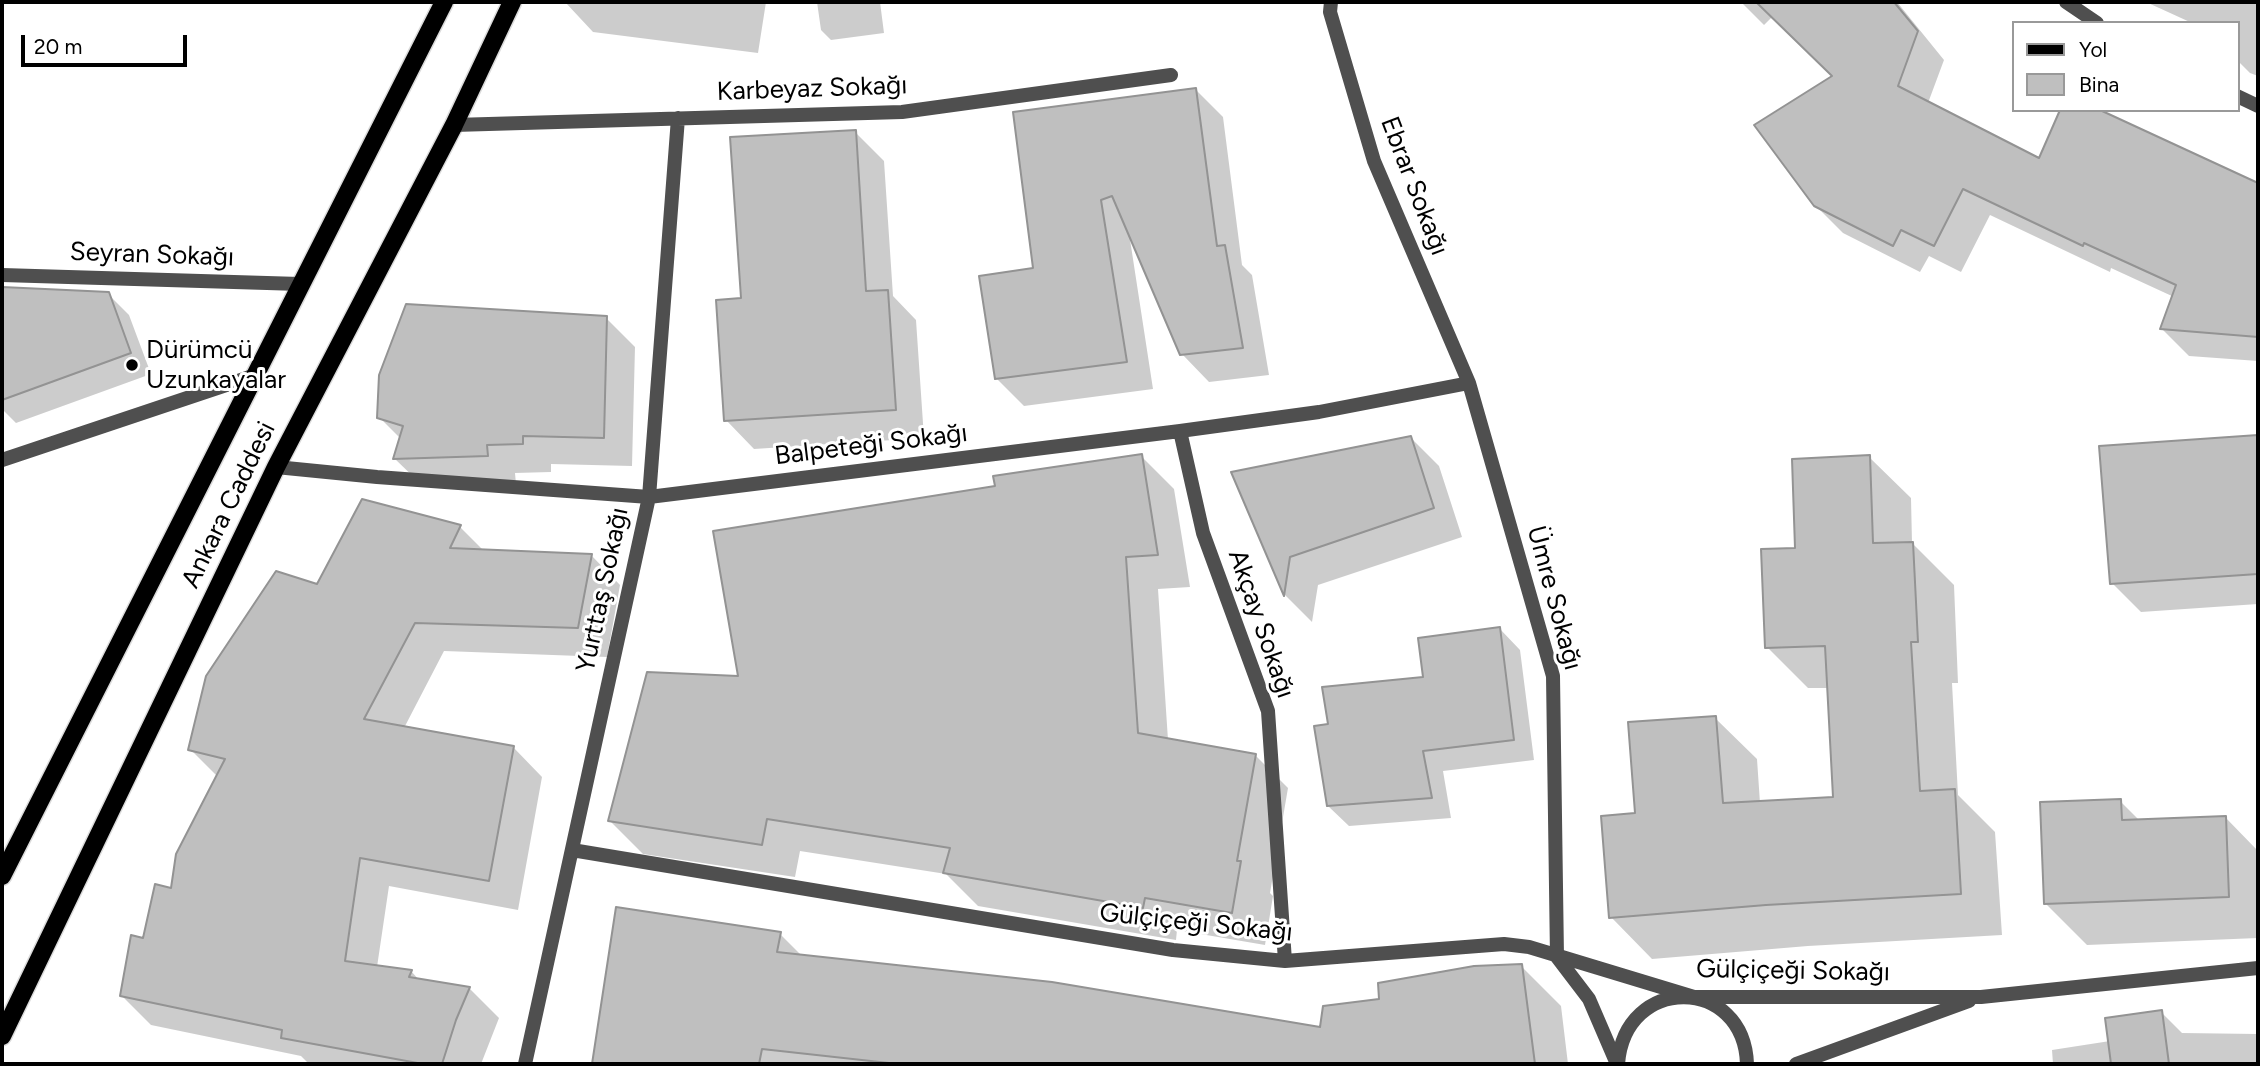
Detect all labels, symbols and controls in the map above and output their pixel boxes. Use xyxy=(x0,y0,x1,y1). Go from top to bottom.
scale bar xyxy=(24,21,191,65)
legend xyxy=(2011,21,2239,112)
text: 20 m xyxy=(34,34,82,59)
text: Yol xyxy=(2079,37,2107,62)
street label: Karbeyaz Sokağı xyxy=(716,70,908,108)
text: Bina xyxy=(2079,72,2119,97)
street label: Ebrar Sokağı xyxy=(1373,112,1455,260)
street label: Seyran Sokağı xyxy=(69,237,235,273)
place label: Dürümcü Uzunkayalar xyxy=(146,334,286,396)
marker: Dürümcü Uzunkayalar xyxy=(124,357,140,373)
street label: Ankara Caddesi xyxy=(175,417,283,593)
street label: Balpeteği Sokağı xyxy=(773,418,969,472)
street label: Yurttaş Sokağı xyxy=(570,505,636,675)
street label: Ümre Sokağı xyxy=(1520,523,1588,673)
street label: Akçay Sokağı xyxy=(1221,546,1301,702)
street label: Gülçiçeği Sokağı xyxy=(1098,897,1294,949)
street label: Gülçiçeği Sokağı xyxy=(1696,954,1890,988)

